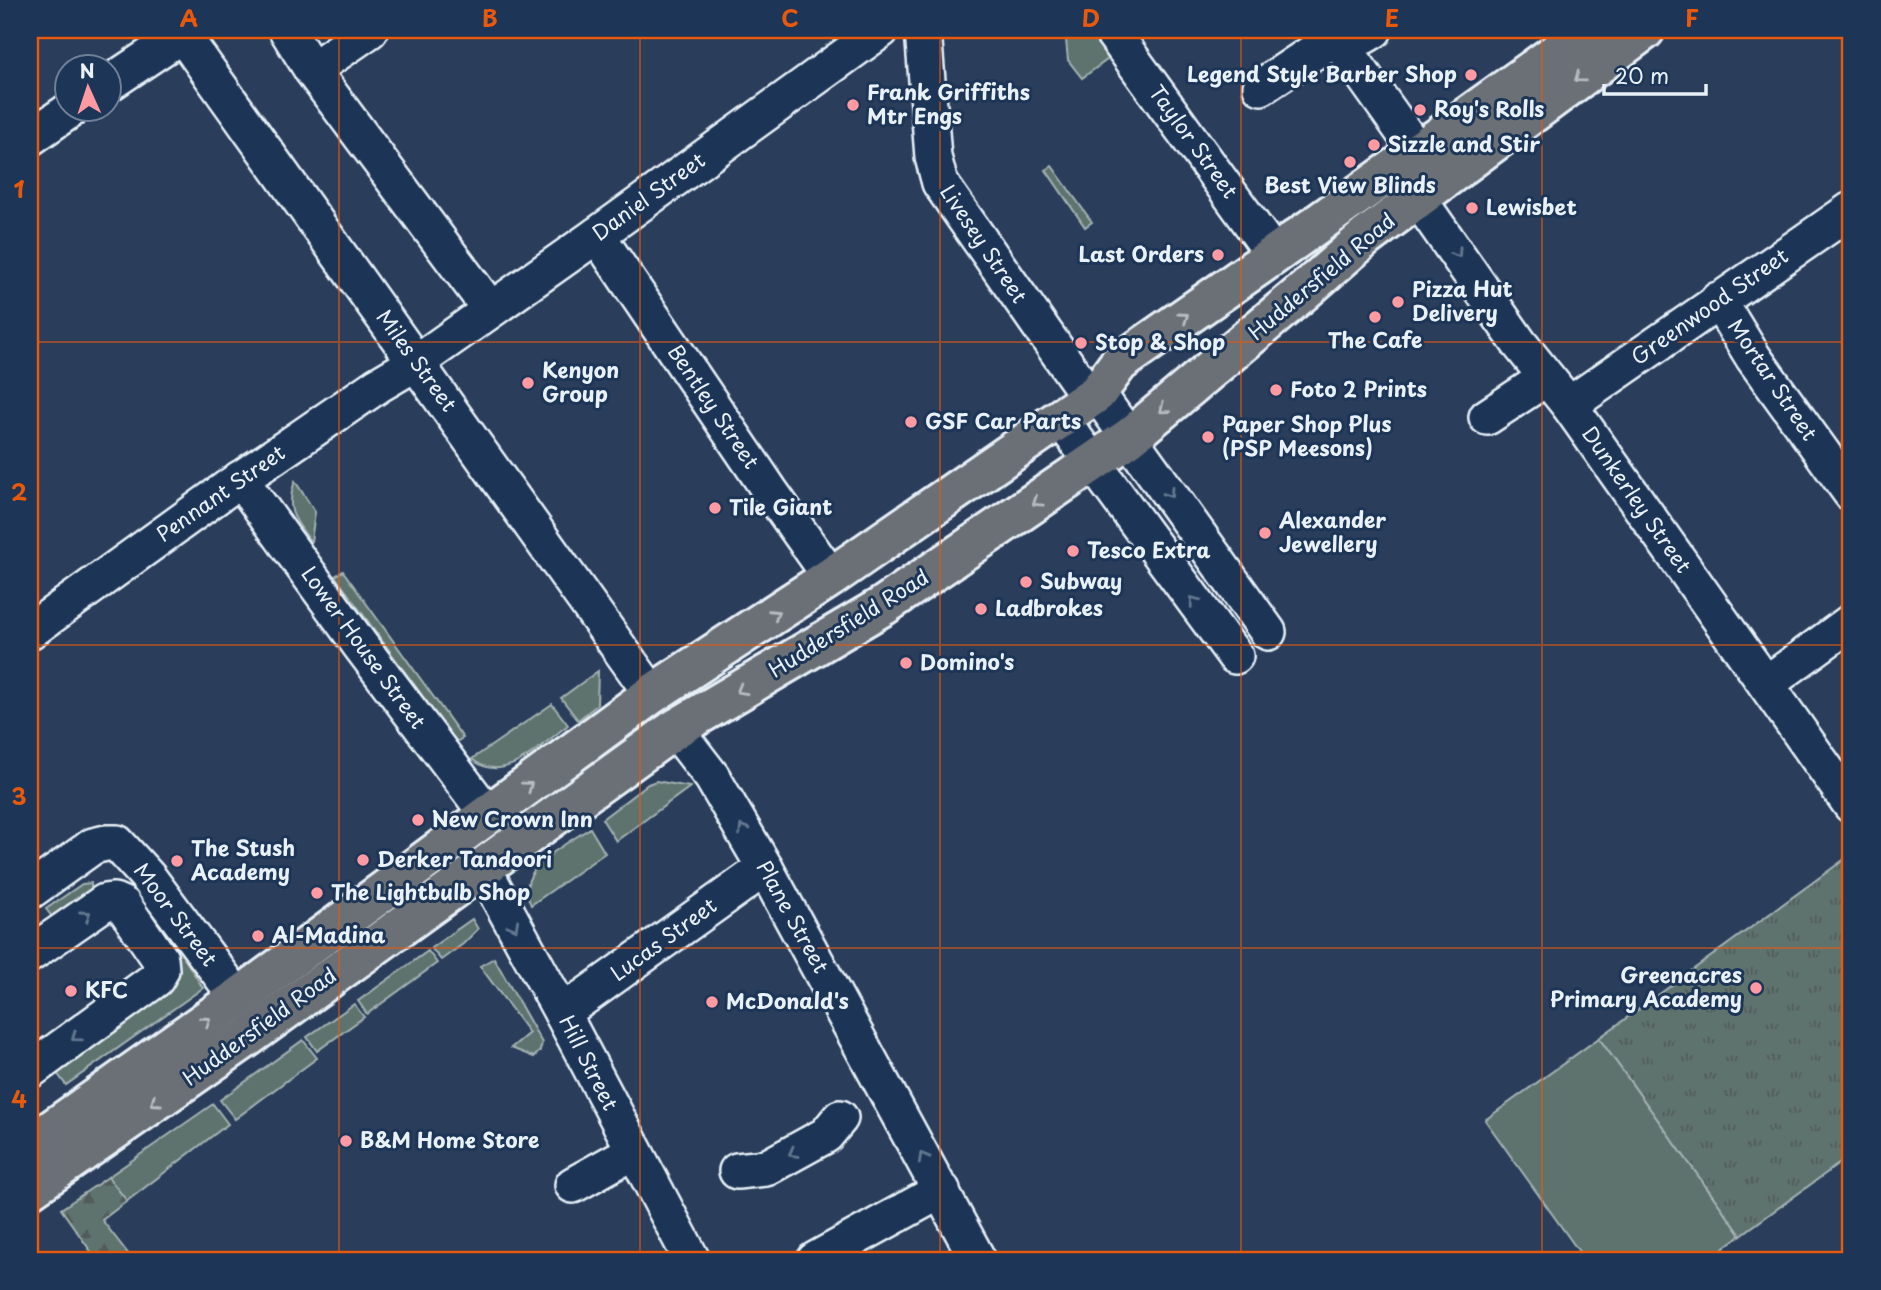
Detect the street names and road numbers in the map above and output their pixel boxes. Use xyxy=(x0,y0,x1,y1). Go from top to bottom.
street label: Taylor Street xyxy=(1142,77,1247,204)
street label: Daniel Street xyxy=(585,143,711,247)
street label: Livesey Street xyxy=(933,177,1036,309)
street label: Huddersfield Road xyxy=(1240,204,1401,347)
street label: Greenwood Street xyxy=(1624,239,1794,372)
street label: Miles Street xyxy=(369,302,466,418)
street label: Mortar Street xyxy=(1721,312,1826,446)
street label: Bentley Street xyxy=(661,337,768,475)
street label: Dunkerley Street xyxy=(1575,419,1700,579)
street label: Pennant Street xyxy=(149,436,291,549)
street label: Lower House Street xyxy=(295,559,435,735)
street label: Huddersfield Road xyxy=(762,560,934,685)
street label: Plane Street xyxy=(750,854,838,978)
street label: Moor Street xyxy=(127,855,226,972)
street label: Lucas Street xyxy=(603,889,723,988)
street label: Huddersfield Road xyxy=(175,958,343,1092)
street label: Hill Street xyxy=(552,1009,627,1115)

